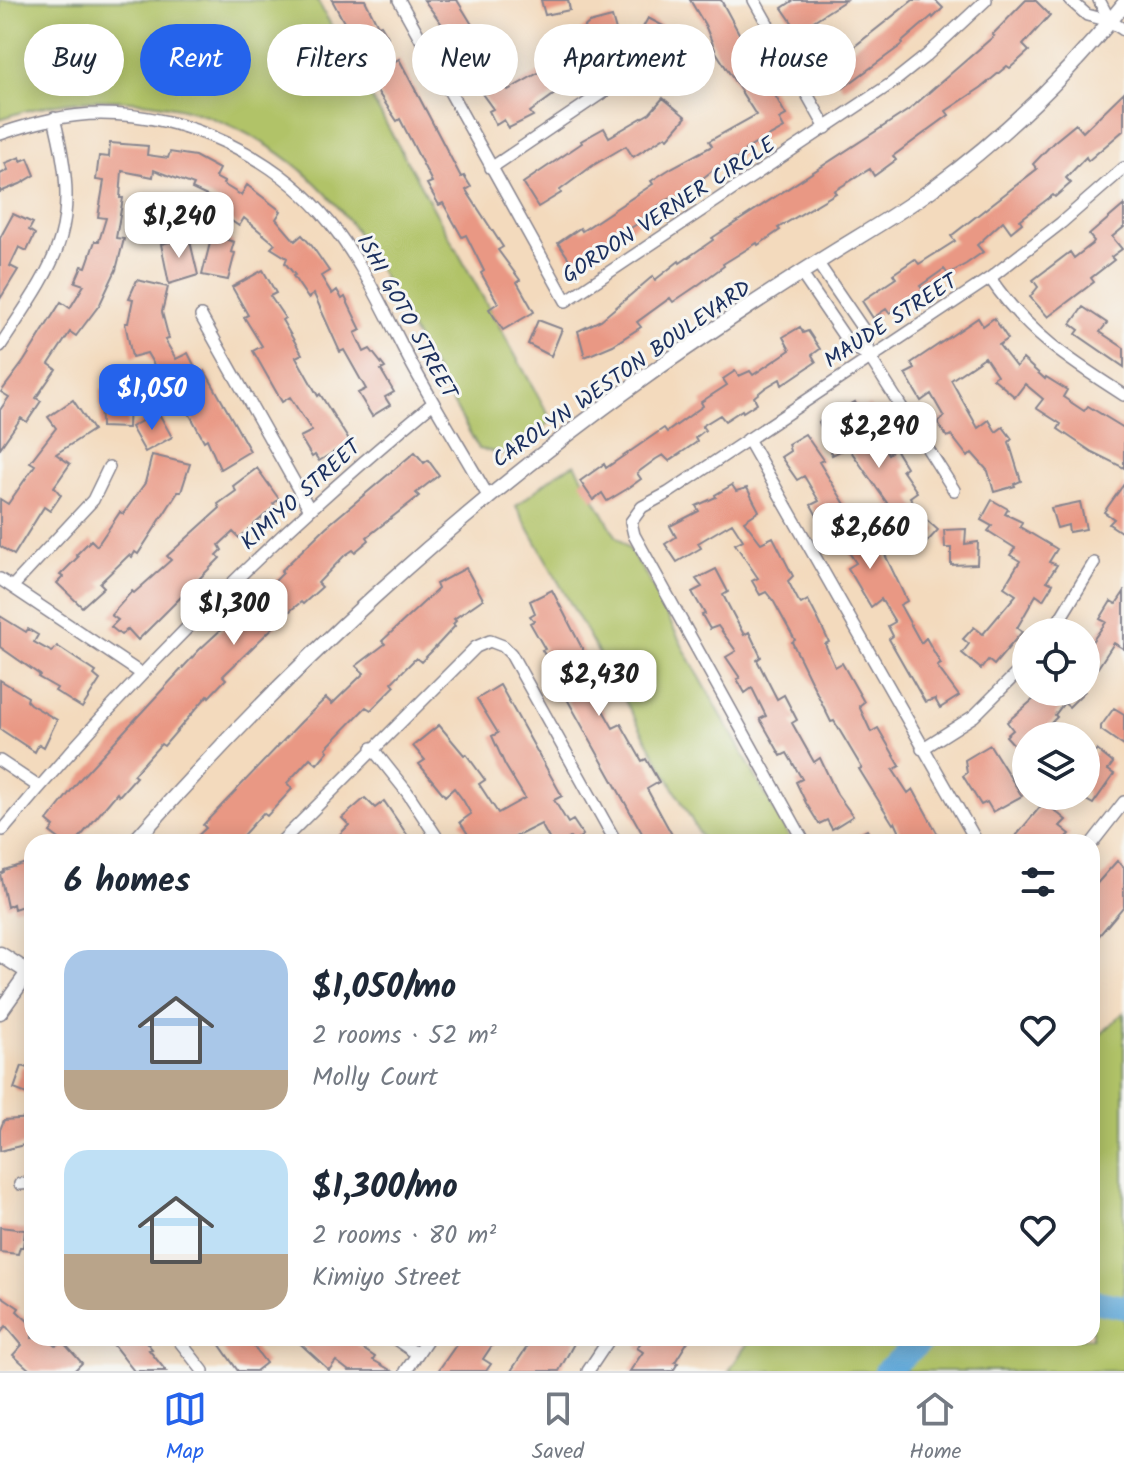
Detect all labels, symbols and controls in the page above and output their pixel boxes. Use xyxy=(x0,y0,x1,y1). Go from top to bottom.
chip: Buy xyxy=(24,24,124,96)
chip: Rent xyxy=(140,24,251,96)
chip: Filters xyxy=(267,24,396,96)
chip: New xyxy=(412,24,518,96)
chip: Apartment xyxy=(534,24,715,96)
chip: House xyxy=(731,24,856,96)
street label: GORDON VERNER CIRCLE xyxy=(555,128,784,294)
pin: $1,240 xyxy=(114,192,244,260)
text: $1,240 xyxy=(143,197,215,239)
street label: ISHI GOTO STREET xyxy=(346,228,467,408)
street label: MAUDE STREET xyxy=(817,264,967,379)
street label: CAROLYN WESTON BOULEVARD xyxy=(486,272,759,478)
pin: $1,050 xyxy=(87,364,217,432)
text: $1,050 xyxy=(117,369,187,411)
pin: $2,290 xyxy=(814,402,944,470)
text: $2,290 xyxy=(839,407,919,449)
street label: KIMIYO STREET xyxy=(233,430,372,560)
pin: $2,660 xyxy=(805,503,935,571)
text: $2,660 xyxy=(831,508,909,550)
pin: $1,300 xyxy=(169,579,299,647)
text: $1,300 xyxy=(199,584,269,626)
map controls xyxy=(1012,618,1100,810)
button: locate xyxy=(1012,618,1100,706)
pin: $2,430 xyxy=(534,650,664,718)
text: $2,430 xyxy=(559,655,639,697)
button: layers xyxy=(1012,722,1100,810)
text: 6 homes xyxy=(64,855,190,909)
icon: filters xyxy=(1016,860,1060,904)
text: $1,050/mo xyxy=(312,961,456,1015)
icon: home xyxy=(128,982,224,1078)
icon: heart xyxy=(1016,1008,1060,1052)
text: 2 rooms · 52 m² xyxy=(312,1015,497,1057)
text: Molly Court xyxy=(312,1057,438,1099)
text: $1,300/mo xyxy=(312,1161,458,1215)
icon: home xyxy=(128,1182,224,1278)
icon: heart xyxy=(1016,1208,1060,1252)
text: 2 rooms · 80 m² xyxy=(312,1215,496,1257)
text: Kimiyo Street xyxy=(312,1257,461,1299)
tab: Map xyxy=(163,1387,207,1470)
tab: Saved xyxy=(532,1387,584,1470)
tab: Home xyxy=(909,1387,961,1470)

